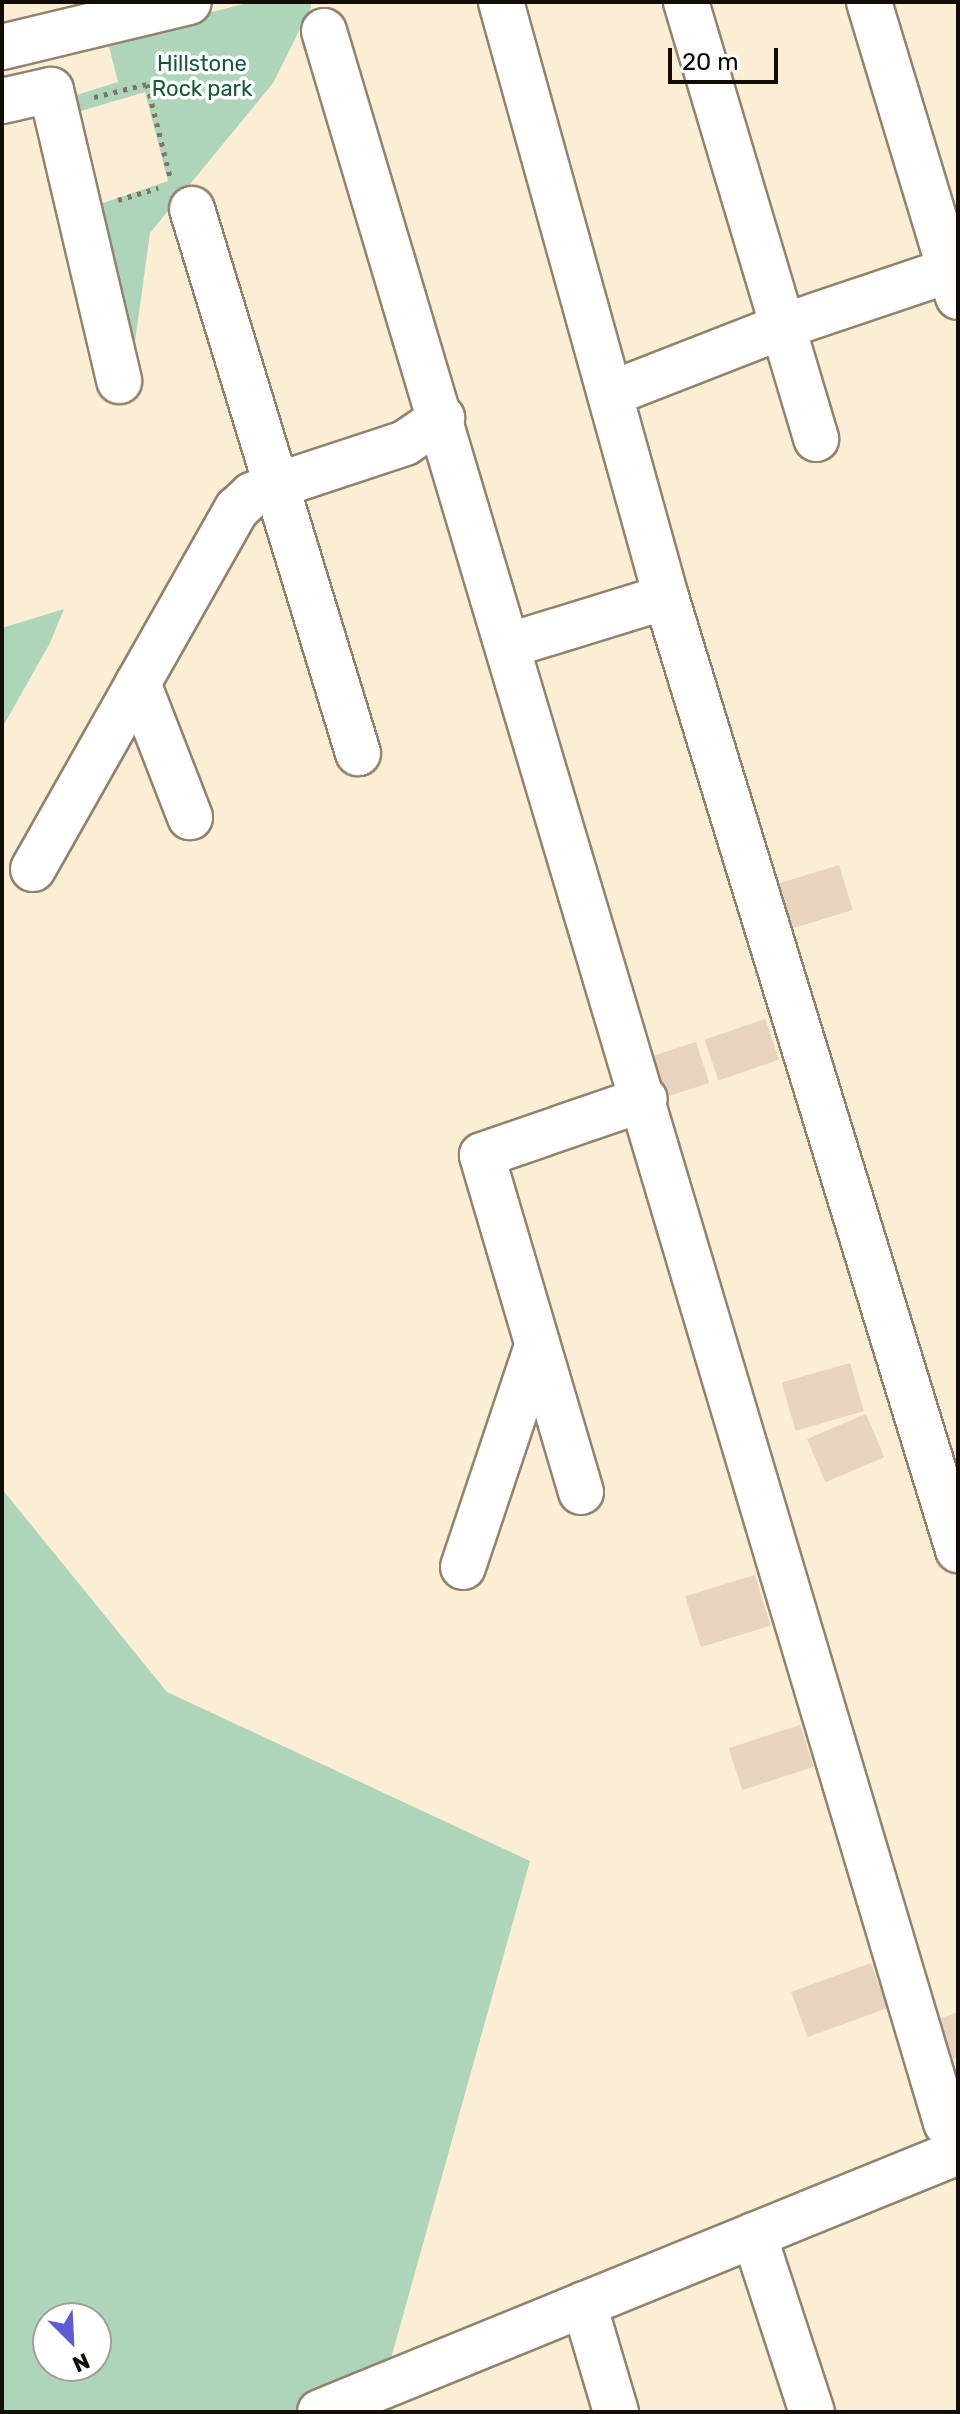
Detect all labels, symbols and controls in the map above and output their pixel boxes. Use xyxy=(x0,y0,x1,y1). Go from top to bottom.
scale bar xyxy=(672,32,782,82)
text: 20 m xyxy=(682,48,739,76)
park label: Hillstone Rock park xyxy=(152,50,252,102)
north arrow xyxy=(32,2302,112,2382)
text: N xyxy=(68,2347,94,2378)

